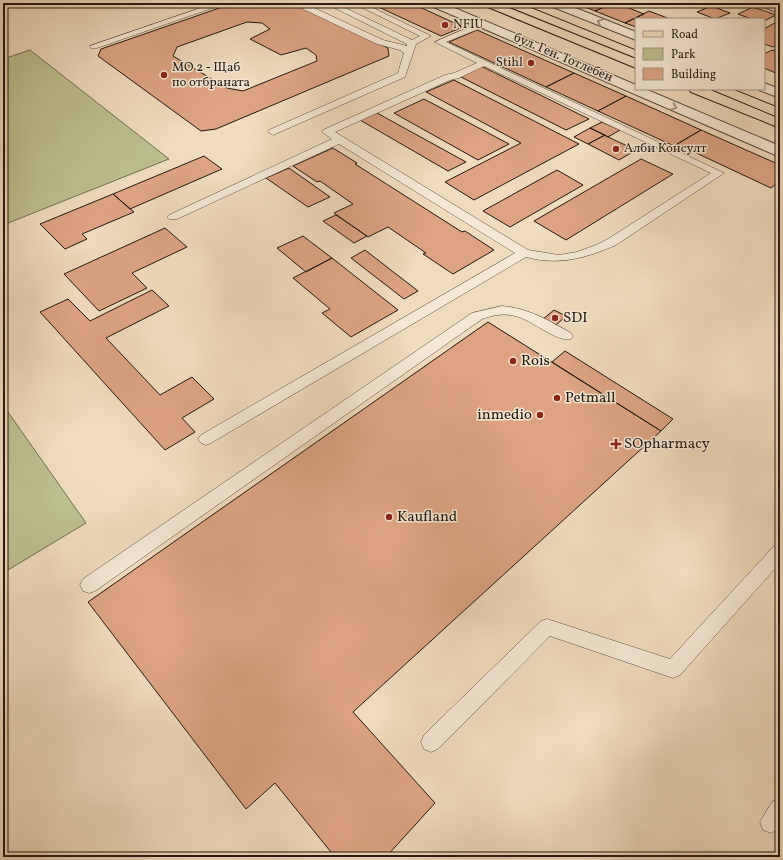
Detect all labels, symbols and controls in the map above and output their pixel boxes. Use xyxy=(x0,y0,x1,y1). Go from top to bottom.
place label: NFIU xyxy=(453,16,484,34)
legend xyxy=(635,18,765,90)
one-way arrow xyxy=(596,19,604,27)
marker: NFIU xyxy=(440,20,450,30)
text: Road xyxy=(671,27,698,43)
street label: бул. Ген. Тотлебен xyxy=(511,29,615,87)
text: Park xyxy=(671,47,696,63)
place label: Stihl xyxy=(496,54,523,72)
marker: Stihl xyxy=(526,58,536,68)
place label: МО 2 - Щаб по отбраната xyxy=(172,59,250,92)
text: Building xyxy=(671,67,716,83)
marker: МО 2 - Щаб по отбраната xyxy=(159,70,169,80)
one-way arrow xyxy=(670,102,678,110)
place label: Алби Консулт xyxy=(624,140,707,158)
marker: Алби Консулт xyxy=(611,144,621,154)
place label: SDI xyxy=(563,308,588,329)
marker: SDI xyxy=(550,313,560,323)
place label: Rois xyxy=(521,351,550,372)
marker: Rois xyxy=(508,356,518,366)
place label: Petmall xyxy=(565,388,616,409)
marker: Petmall xyxy=(552,393,562,403)
place label: inmedio xyxy=(477,405,532,426)
marker: inmedio xyxy=(535,410,545,420)
place label: SOpharmacy xyxy=(624,434,710,455)
marker: SOpharmacy xyxy=(611,439,621,449)
place label: Kaufland xyxy=(397,507,457,528)
marker: Kaufland xyxy=(384,512,394,522)

